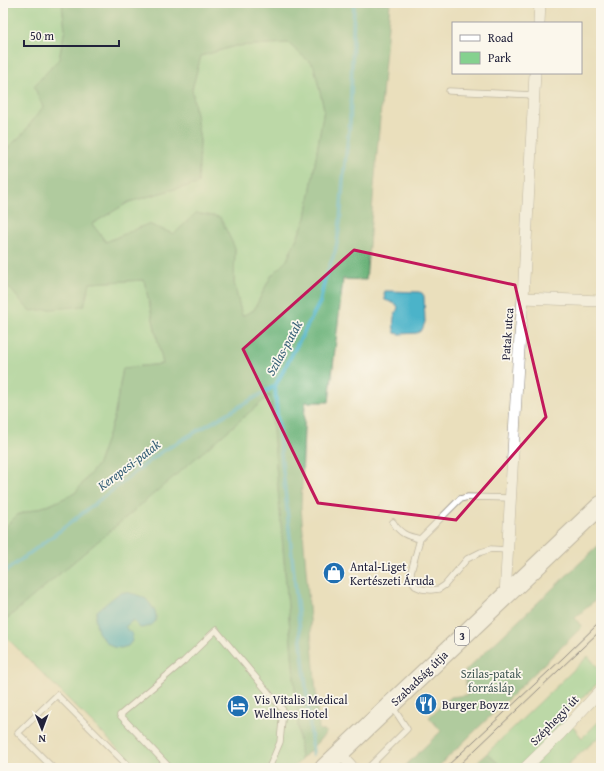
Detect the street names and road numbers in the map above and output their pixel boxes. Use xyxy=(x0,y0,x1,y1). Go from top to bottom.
street label: Patak utca xyxy=(497,307,517,361)
road number: 3 xyxy=(455,627,469,645)
street label: Szabadság útja xyxy=(387,646,452,710)
street label: Széphegyi út xyxy=(526,690,583,749)

